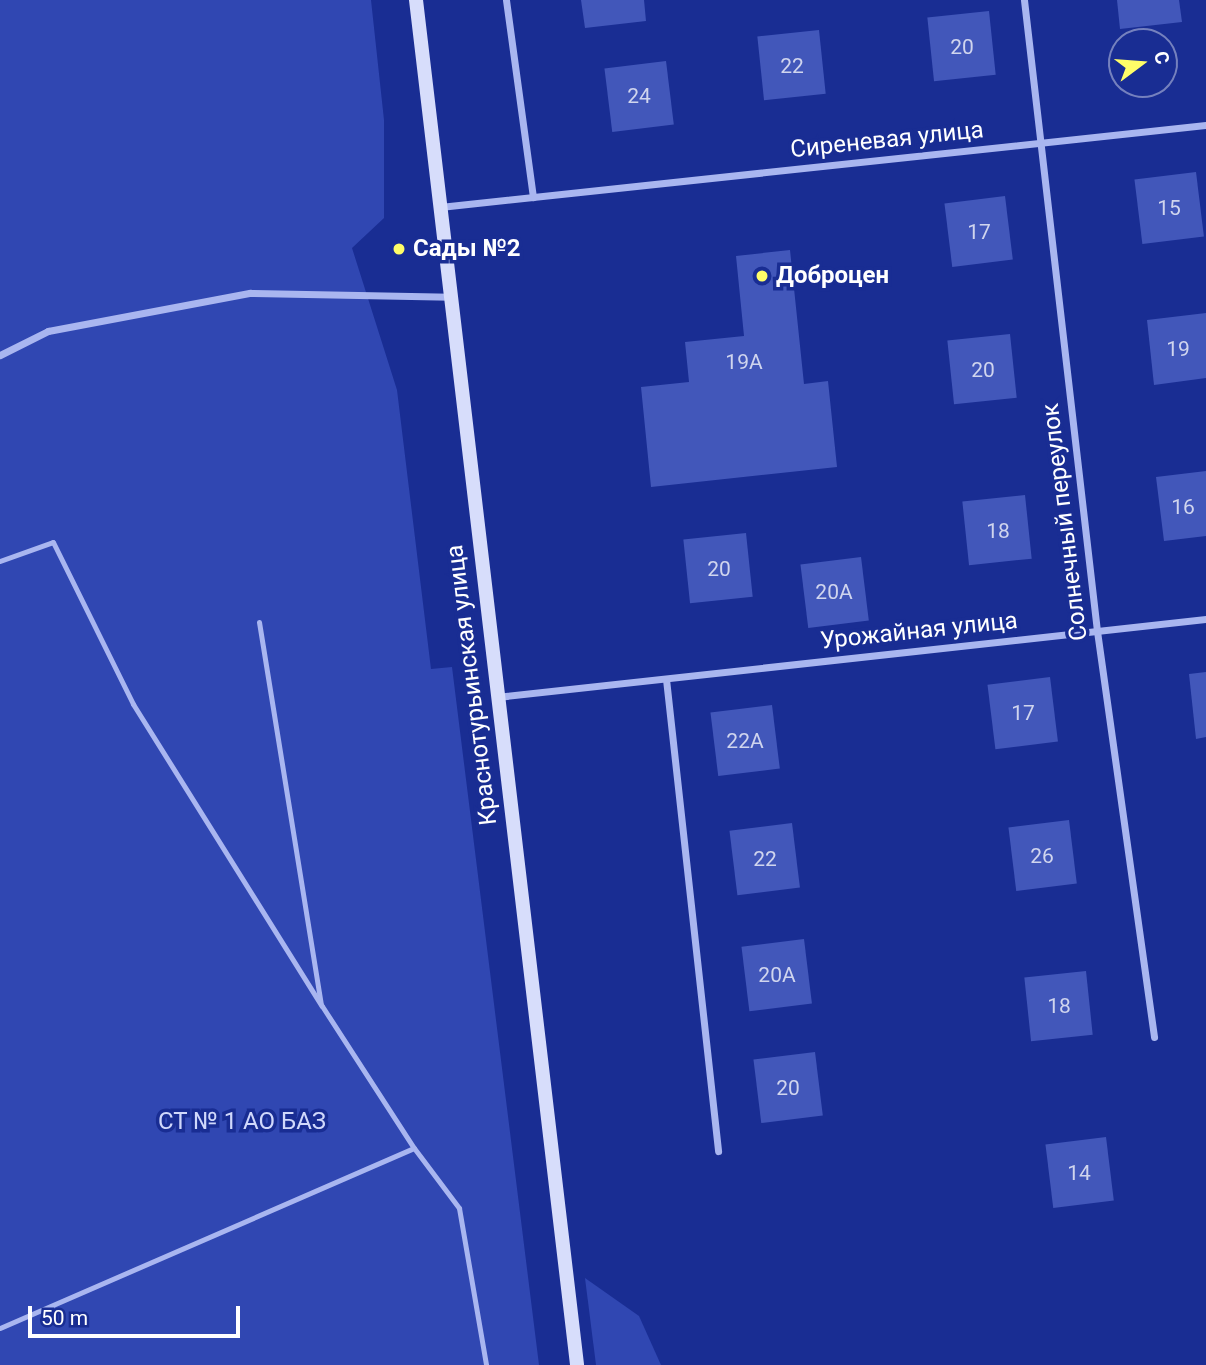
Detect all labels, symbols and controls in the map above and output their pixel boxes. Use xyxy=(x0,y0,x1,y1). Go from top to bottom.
north arrow xyxy=(1108,28,1178,98)
house number: 20 xyxy=(950,34,974,60)
text: С xyxy=(1149,48,1175,67)
house number: 22 xyxy=(780,53,804,79)
house number: 24 xyxy=(627,83,651,109)
street label: Сиреневая улица xyxy=(789,116,985,164)
house number: 15 xyxy=(1157,195,1181,221)
house number: 17 xyxy=(967,219,991,245)
place label: Сады №2 xyxy=(413,235,521,263)
marker: Сады №2 xyxy=(391,241,407,257)
place label: Доброцен xyxy=(776,262,889,290)
marker: Доброцен xyxy=(754,268,770,284)
house number: 19 xyxy=(1166,336,1190,362)
house number: 19А xyxy=(725,349,763,375)
house number: 20 xyxy=(971,357,995,383)
street label: Солнечный переулок xyxy=(1036,402,1094,642)
house number: 16 xyxy=(1171,494,1195,520)
house number: 18 xyxy=(986,518,1010,544)
street label: Краснотурьинская улица xyxy=(441,543,503,827)
house number: 20 xyxy=(707,556,731,582)
house number: 20А xyxy=(815,579,853,605)
street label: Урожайная улица xyxy=(819,606,1019,656)
house number: 17 xyxy=(1011,700,1035,726)
house number: 22А xyxy=(726,728,764,754)
house number: 26 xyxy=(1030,843,1054,869)
house number: 22 xyxy=(753,846,777,872)
house number: 20А xyxy=(758,962,796,988)
house number: 18 xyxy=(1047,993,1071,1019)
house number: 20 xyxy=(776,1075,800,1101)
park label: СТ № 1 АО БАЗ xyxy=(158,1108,326,1136)
house number: 14 xyxy=(1067,1160,1091,1186)
scale bar xyxy=(32,1292,243,1336)
text: 50 m xyxy=(41,1306,88,1330)

